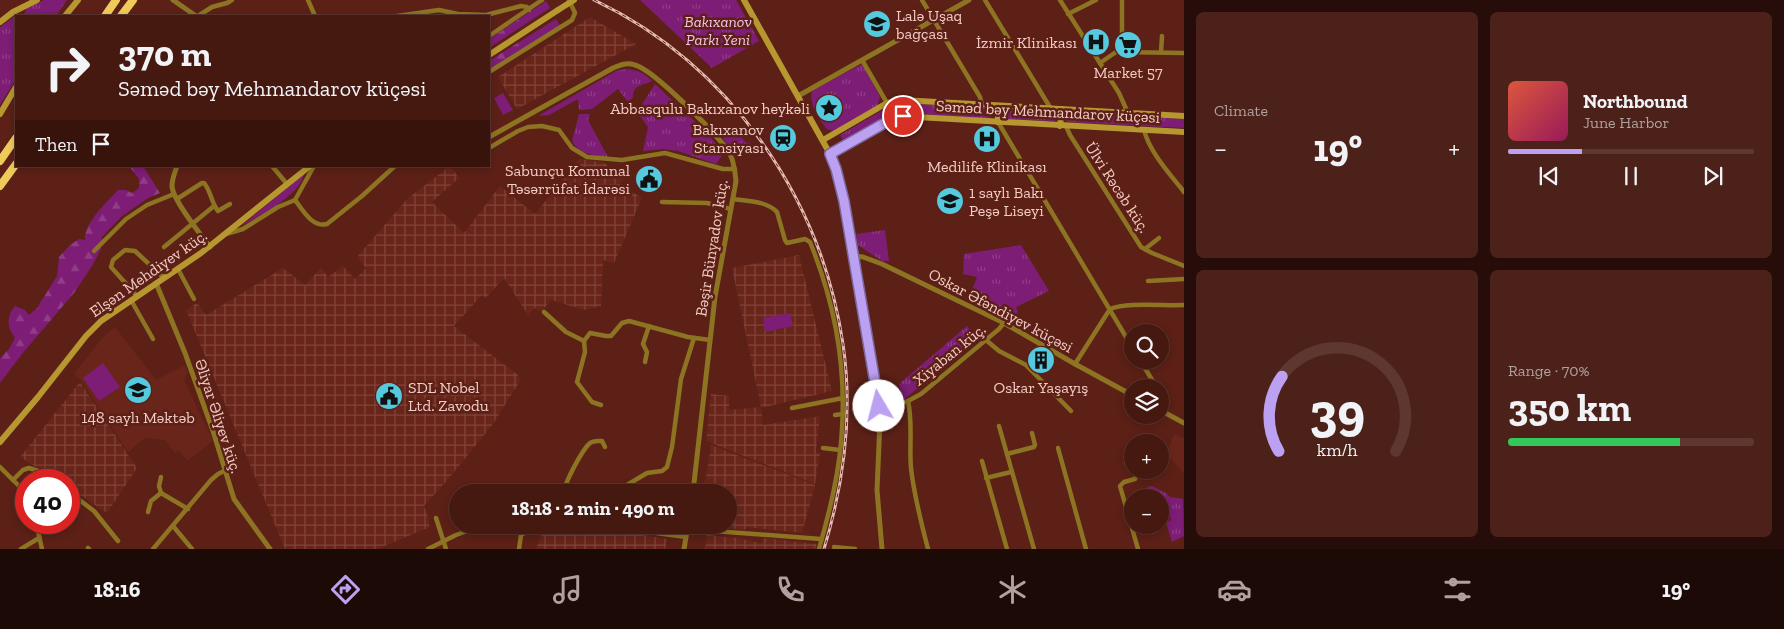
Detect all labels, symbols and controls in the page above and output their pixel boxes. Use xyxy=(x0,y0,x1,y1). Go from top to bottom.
place label: Lalə Uşaq bağçası xyxy=(895,6,963,43)
school or university icon: Lalə Uşaq bağçası xyxy=(862,9,892,39)
park label: Bakıxanov Parkı Yeni xyxy=(684,12,752,49)
hospital icon: İzmir Klinikası xyxy=(1081,27,1111,57)
supermarket icon: Market 57 xyxy=(1113,30,1143,60)
text: 370 m xyxy=(118,33,211,75)
place label: İzmir Klinikası xyxy=(976,33,1078,52)
icon: right xyxy=(35,35,100,100)
place label: Market 57 xyxy=(1093,63,1163,82)
text: Səməd bəy Mehmandarov küçəsi xyxy=(118,75,426,102)
text: Northbound xyxy=(1583,90,1688,113)
place icon: Abbasqulu Bakıxanov heykəli xyxy=(814,93,844,123)
pin xyxy=(882,95,924,137)
street label: Səməd bəy Mehmandarov küçəsi xyxy=(935,96,1161,127)
place label: Abbasqulu Bakıxanov heykəli xyxy=(610,99,811,118)
text: Climate xyxy=(1214,101,1268,120)
icon: arrive xyxy=(889,102,917,130)
text: June Harbor xyxy=(1583,113,1669,132)
place label: Bakıxanov Stansiyası xyxy=(693,120,765,157)
station icon: Bakıxanov Stansiyası xyxy=(768,123,798,153)
hospital icon: Medilife Klinikası xyxy=(972,124,1002,154)
text: 19° xyxy=(1313,125,1362,171)
icon: arrive xyxy=(87,130,115,158)
text: − xyxy=(1214,132,1227,165)
text: + xyxy=(1448,132,1460,165)
text: Then xyxy=(35,133,77,156)
street label: Ülvi Rəcəb küç. xyxy=(1081,138,1154,236)
place label: Medilife Klinikası xyxy=(927,157,1047,176)
place label: Sabunçu Komunal Təsərrüfat İdarəsi xyxy=(505,161,631,198)
icon: previous xyxy=(1535,162,1563,190)
icon: pause xyxy=(1617,162,1645,190)
icon: next xyxy=(1699,162,1727,190)
public building icon: Sabunçu Komunal Təsərrüfat İdarəsi xyxy=(634,164,664,194)
street label: Bəşir Bünyadov küç. xyxy=(691,178,732,318)
place label: 1 saylı Bakı Peşə Liseyi xyxy=(969,183,1044,220)
school or university icon: 1 saylı Bakı Peşə Liseyi xyxy=(935,186,965,216)
street label: Elşən Mehdiyev küç. xyxy=(86,226,211,321)
street label: Oskar Əfəndiyev küçəsi xyxy=(925,264,1077,357)
street label: Xiyaban küç. xyxy=(909,319,989,389)
map controls xyxy=(1124,324,1169,534)
button: search xyxy=(1124,324,1169,369)
building icon: Oskar Yaşayış xyxy=(1026,345,1056,375)
street label: Əliyar Əliyev küç. xyxy=(191,357,246,476)
text: Range · 70% xyxy=(1508,361,1590,380)
school or university icon: 148 saylı Məktəb xyxy=(123,375,153,405)
place label: SDL Nobel Ltd. Zavodu xyxy=(408,378,489,415)
place label: Oskar Yaşayış xyxy=(994,378,1088,397)
position arrow xyxy=(852,379,904,431)
button: layers xyxy=(1124,379,1169,424)
public building icon: SDL Nobel Ltd. Zavodu xyxy=(374,381,404,411)
text: 39 xyxy=(1309,381,1365,443)
text: 350 km xyxy=(1508,385,1631,431)
place label: 148 saylı Məktəb xyxy=(81,408,195,427)
button: + xyxy=(1124,434,1169,479)
text: km/h xyxy=(1317,439,1357,461)
speed limit sign: 40 xyxy=(15,469,80,534)
button: − xyxy=(1124,489,1169,534)
text: 18:18 · 2 min · 490 m xyxy=(512,497,674,520)
icon: directions xyxy=(328,572,363,607)
icon: music xyxy=(550,572,585,607)
icon: phone xyxy=(773,572,808,607)
icon: climate xyxy=(995,572,1030,607)
icon: car xyxy=(1217,572,1252,607)
icon: filters xyxy=(1440,572,1475,607)
text: 18:16 xyxy=(94,576,141,603)
text: 19° xyxy=(1662,576,1690,603)

